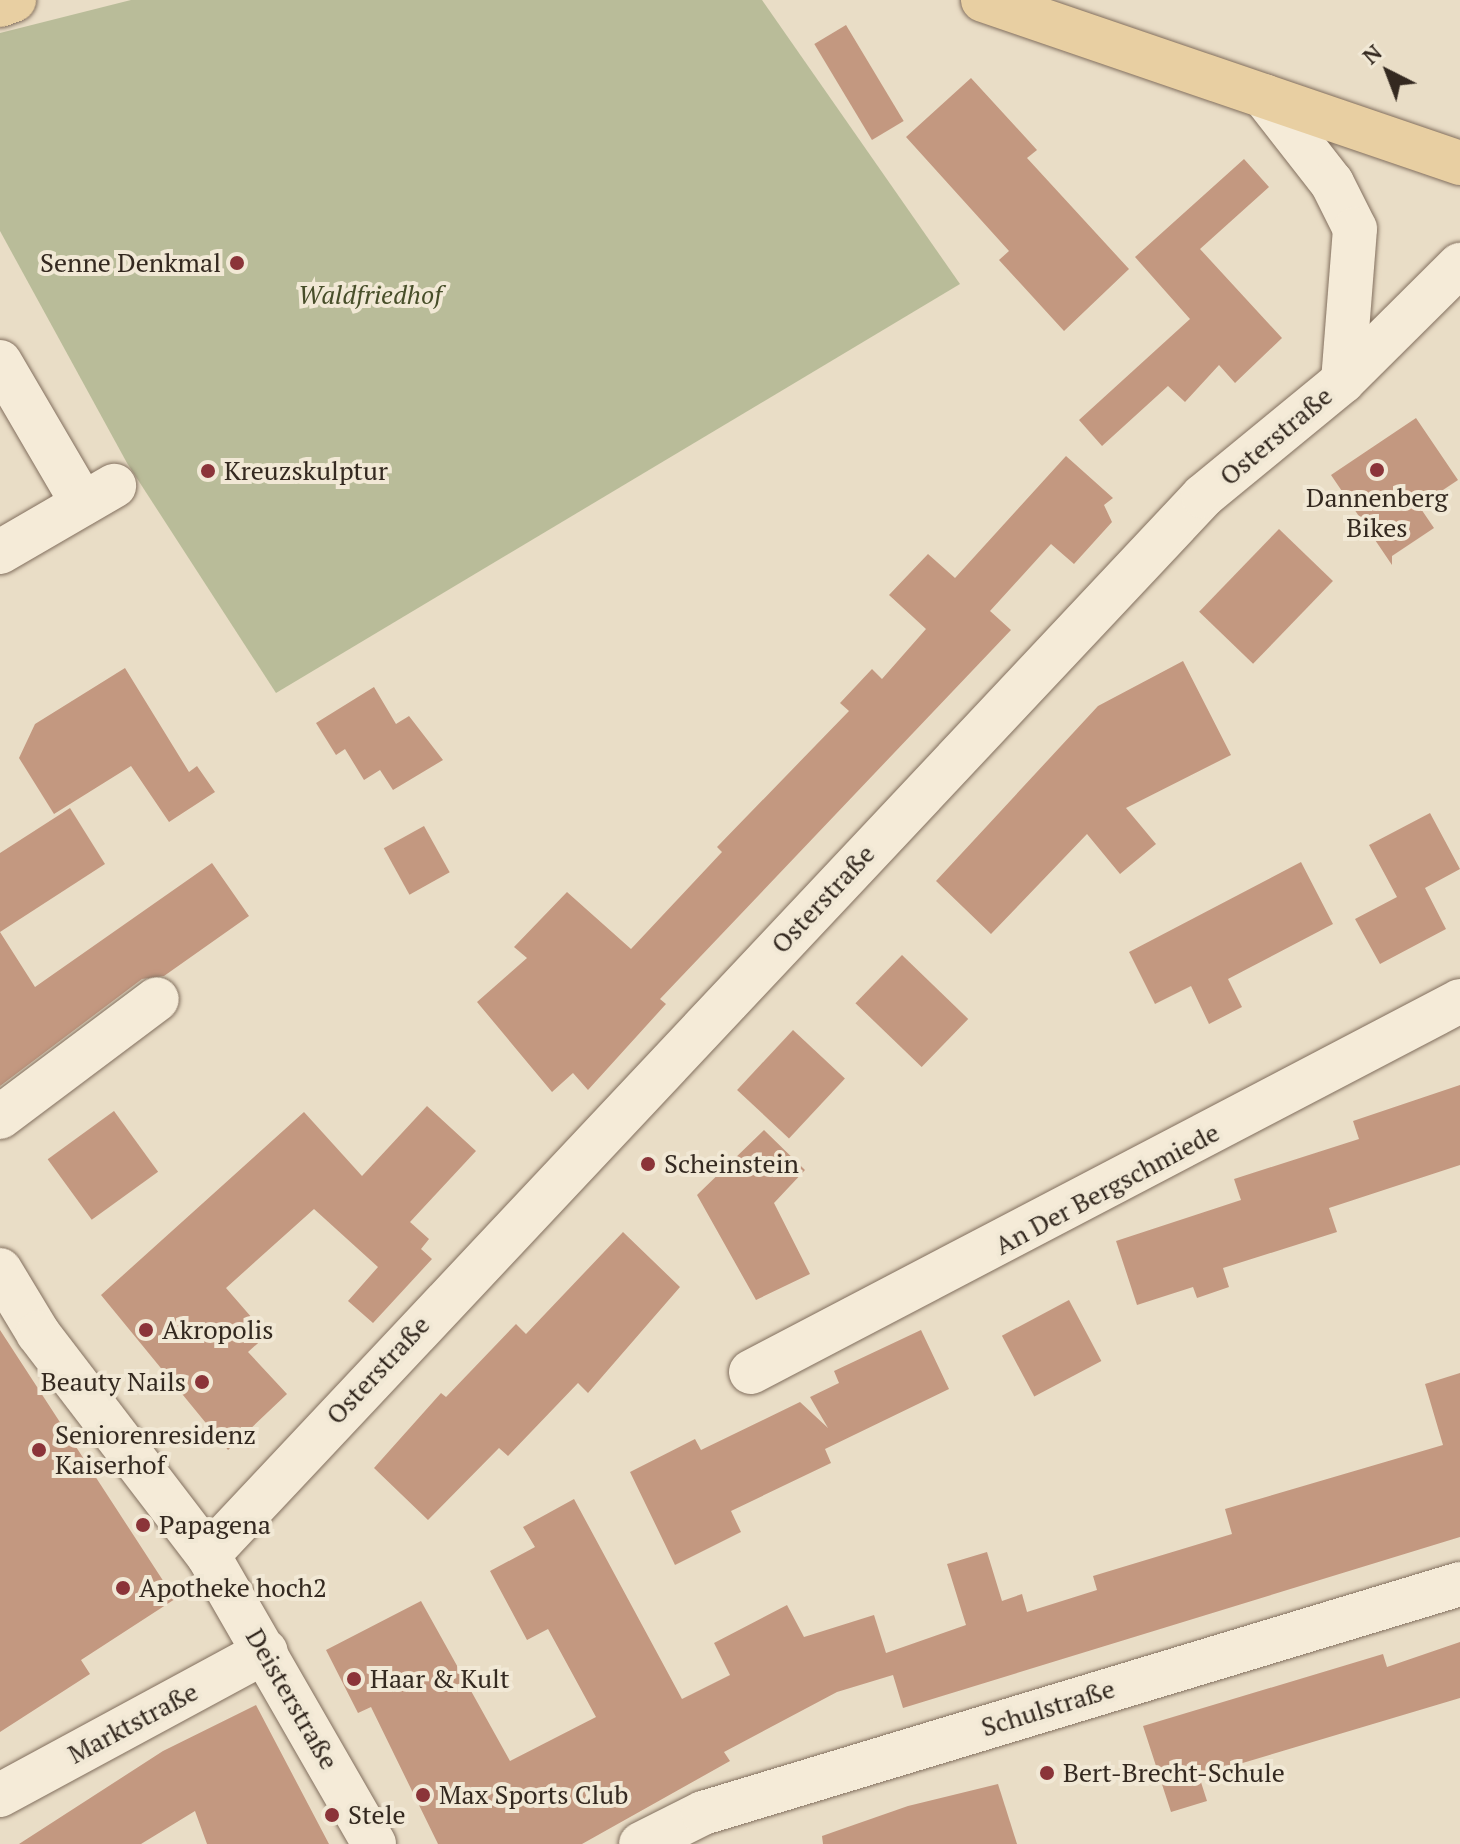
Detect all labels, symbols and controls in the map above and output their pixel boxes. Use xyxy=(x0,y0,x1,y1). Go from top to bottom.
north arrow xyxy=(1348,32,1428,112)
text: N xyxy=(1356,37,1388,70)
place label: Senne Denkmal xyxy=(40,247,221,279)
marker: Senne Denkmal xyxy=(228,254,246,272)
park label: Waldfriedhof xyxy=(298,279,442,311)
street label: Osterstraße xyxy=(1214,380,1338,492)
place label: Kreuzskulptur xyxy=(224,455,388,487)
marker: Dannenberg Bikes xyxy=(1368,461,1386,479)
marker: Kreuzskulptur xyxy=(199,462,217,480)
place label: Dannenberg Bikes xyxy=(1306,482,1448,544)
street label: Osterstraße xyxy=(765,838,881,960)
street label: An Der Bergschmiede xyxy=(990,1117,1224,1261)
place label: Scheinstein xyxy=(664,1148,799,1180)
marker: Scheinstein xyxy=(639,1155,657,1173)
street label: Osterstraße xyxy=(320,1309,436,1431)
place label: Akropolis xyxy=(162,1314,274,1346)
marker: Akropolis xyxy=(137,1321,155,1339)
place label: Beauty Nails xyxy=(41,1366,186,1398)
marker: Beauty Nails xyxy=(193,1373,211,1391)
place label: Seniorenresidenz Kaiserhof xyxy=(55,1419,256,1480)
marker: Seniorenresidenz Kaiserhof xyxy=(30,1441,48,1459)
place label: Papagena xyxy=(159,1509,271,1541)
marker: Papagena xyxy=(134,1516,152,1534)
place label: Apotheke hoch2 xyxy=(139,1572,327,1604)
marker: Apotheke hoch2 xyxy=(114,1579,132,1597)
street label: Deisterstraße xyxy=(239,1623,345,1775)
place label: Haar & Kult xyxy=(370,1663,510,1695)
marker: Haar & Kult xyxy=(345,1670,363,1688)
street label: Schulstraße xyxy=(978,1673,1118,1743)
street label: Marktstraße xyxy=(63,1676,203,1770)
place label: Bert-Brecht-Schule xyxy=(1063,1757,1285,1789)
marker: Bert-Brecht-Schule xyxy=(1038,1764,1056,1782)
place label: Max Sports Club xyxy=(439,1779,628,1811)
marker: Max Sports Club xyxy=(414,1786,432,1804)
place label: Stele xyxy=(348,1799,406,1831)
marker: Stele xyxy=(323,1806,341,1824)

